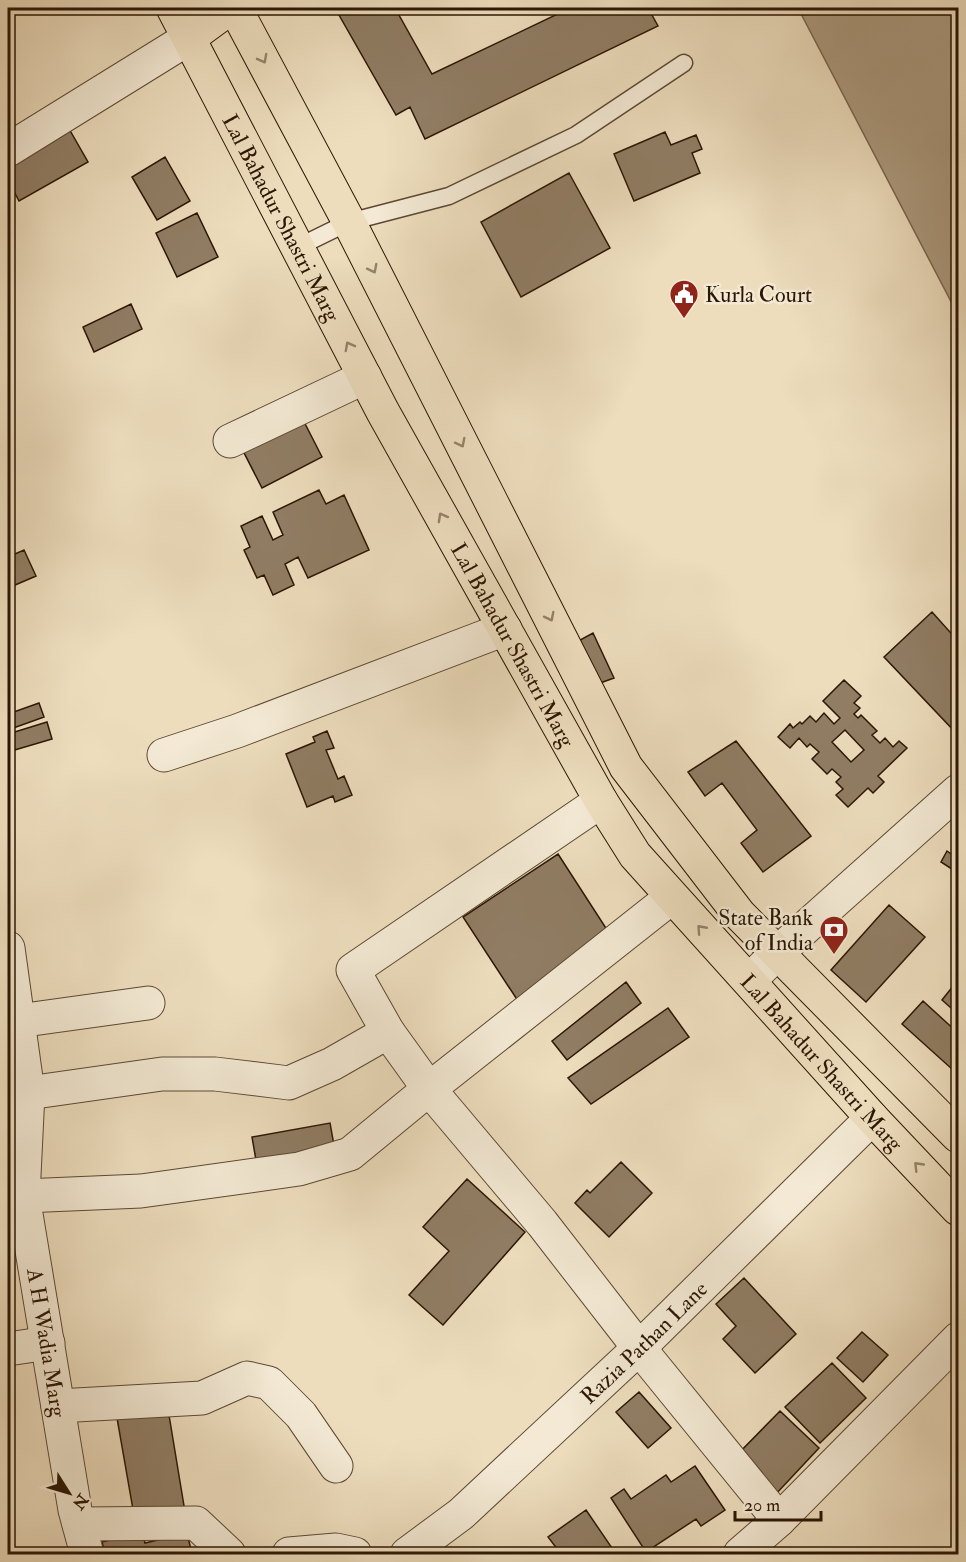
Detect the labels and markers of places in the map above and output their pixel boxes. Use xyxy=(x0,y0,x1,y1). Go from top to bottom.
public building icon: Kurla Court xyxy=(668,278,700,320)
place label: Kurla Court xyxy=(705,281,812,309)
place label: State Bank of India xyxy=(718,904,814,957)
bank icon: State Bank of India xyxy=(818,914,850,956)

